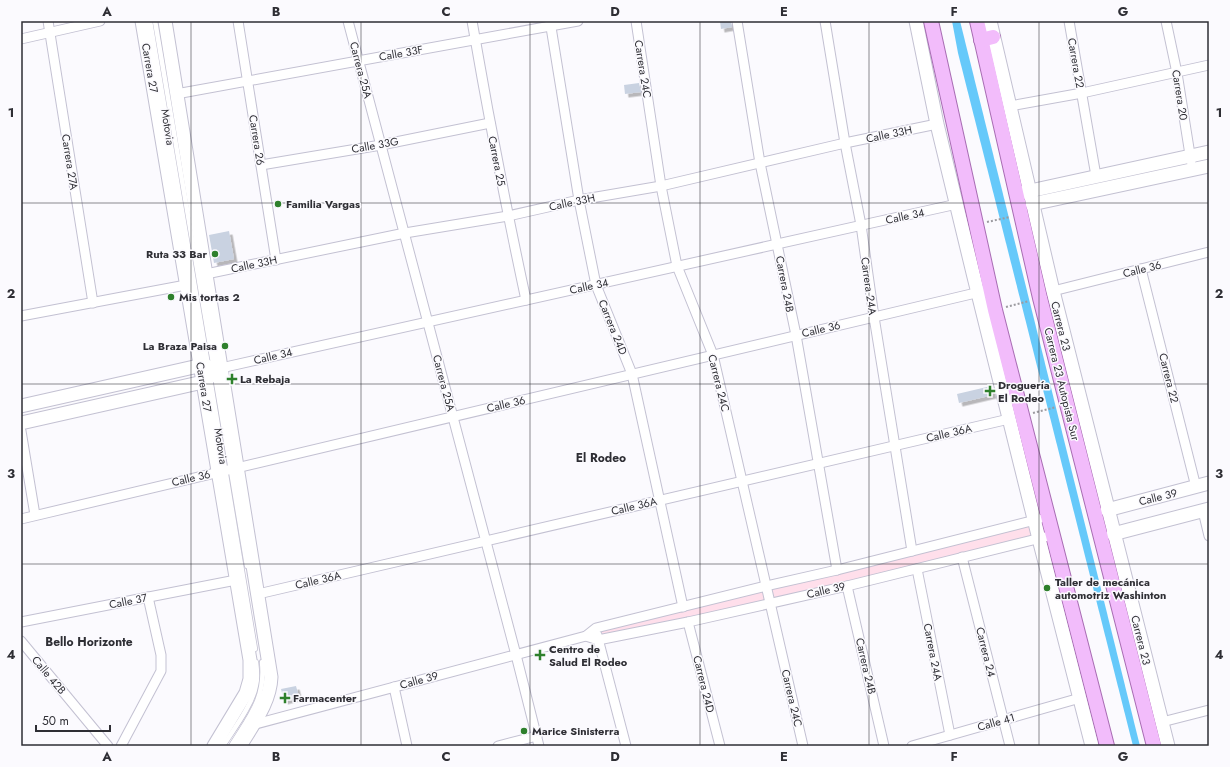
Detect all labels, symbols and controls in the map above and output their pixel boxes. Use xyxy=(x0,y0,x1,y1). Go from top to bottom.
text: A xyxy=(101,2,112,21)
text: B xyxy=(272,2,281,21)
text: C xyxy=(441,2,451,21)
text: D xyxy=(610,2,620,21)
text: E xyxy=(780,2,788,21)
text: F xyxy=(950,2,958,21)
text: G xyxy=(1118,2,1129,21)
street label: Carrera 22 xyxy=(1064,37,1088,89)
street label: Carrera 24C xyxy=(631,39,655,99)
street label: Carrera 25A xyxy=(346,40,376,101)
street label: Calle 33F xyxy=(378,41,424,65)
street label: Carrera 27 xyxy=(138,42,162,94)
street label: Carrera 20 xyxy=(1168,69,1192,122)
text: 1 xyxy=(8,103,14,122)
text: 1 xyxy=(1216,103,1222,122)
street label: Motovia xyxy=(157,108,179,146)
street label: Carrera 26 xyxy=(245,114,269,166)
street label: Calle 33H xyxy=(864,121,914,147)
street label: Carrera 27A xyxy=(58,133,82,192)
street label: Calle 33G xyxy=(350,133,400,157)
street label: Carrera 25 xyxy=(484,135,510,187)
street label: Calle 33H xyxy=(547,189,597,215)
place label: Familia Vargas xyxy=(286,196,360,212)
marker: Familia Vargas xyxy=(273,199,283,209)
street label: Calle 34 xyxy=(884,204,926,228)
place label: Ruta 33 Bar xyxy=(146,246,207,262)
marker: Ruta 33 Bar xyxy=(210,249,220,259)
street label: Calle 33H xyxy=(229,251,279,277)
street label: Carrera 24B xyxy=(772,254,798,314)
street label: Carrera 24A xyxy=(857,256,881,317)
street label: Calle 36 xyxy=(1121,256,1163,282)
street label: Calle 34 xyxy=(568,274,610,298)
text: 2 xyxy=(7,284,15,303)
text: 2 xyxy=(1215,284,1223,303)
place label: Mis tortas 2 xyxy=(179,289,240,305)
marker: Mis tortas 2 xyxy=(166,292,176,302)
street label: Carrera 24D xyxy=(595,297,632,358)
street label: Carrera 23 xyxy=(1047,300,1075,352)
street label: Calle 36 xyxy=(800,317,842,341)
street label: Carrera 23 Autopista Sur xyxy=(1040,326,1084,442)
place label: La Braza Paisa xyxy=(143,338,217,354)
marker: La Braza Paisa xyxy=(220,341,230,351)
street label: Calle 34 xyxy=(252,344,294,368)
street label: Carrera 22 xyxy=(1155,351,1183,405)
street label: Carrera 25A xyxy=(429,353,459,414)
street label: Carrera 24C xyxy=(704,353,734,413)
street label: Carrera 27 xyxy=(192,361,216,413)
place label: La Rebaja xyxy=(240,371,290,387)
marker: La Rebaja xyxy=(227,374,237,384)
place label: Droguería El Rodeo xyxy=(998,377,1050,406)
marker: Droguería El Rodeo xyxy=(985,386,995,396)
street label: Calle 36 xyxy=(485,392,527,416)
street label: Calle 36A xyxy=(925,420,974,446)
street label: Motovia xyxy=(210,427,232,465)
district label: El Rodeo xyxy=(576,449,626,467)
text: 3 xyxy=(7,464,15,483)
text: 3 xyxy=(1215,464,1223,483)
street label: Calle 36 xyxy=(170,466,212,490)
street label: Calle 39 xyxy=(1137,484,1179,510)
street label: Calle 36A xyxy=(610,493,659,519)
street label: Calle 36A xyxy=(294,567,343,593)
place label: Taller de mecánica automotriz Washinton xyxy=(1055,574,1166,603)
street label: Calle 39 xyxy=(805,578,847,602)
marker: Taller de mecánica automotriz Washinton xyxy=(1042,583,1052,593)
street label: Calle 37 xyxy=(108,589,149,613)
street label: Carrera 23 xyxy=(1127,614,1155,666)
street label: Carrera 24A xyxy=(920,622,947,683)
street label: Carrera 24 xyxy=(972,625,1000,679)
district label: Bello Horizonte xyxy=(45,633,133,651)
street label: Carrera 24B xyxy=(852,636,880,696)
place label: Centro de Salud El Rodeo xyxy=(549,641,628,670)
text: 4 xyxy=(6,645,16,664)
text: 4 xyxy=(1214,645,1224,664)
marker: Centro de Salud El Rodeo xyxy=(534,649,546,661)
street label: Calle 42B xyxy=(28,652,70,698)
street label: Carrera 24D xyxy=(689,654,719,715)
street label: Calle 39 xyxy=(398,667,440,693)
street label: Carrera 24C xyxy=(778,668,806,728)
place label: Farmacenter xyxy=(293,690,357,706)
marker: Farmacenter xyxy=(280,693,290,703)
scale bar xyxy=(36,707,110,733)
street label: Calle 41 xyxy=(975,709,1017,735)
text: 50 m xyxy=(42,712,69,730)
place label: Marice Sinisterra xyxy=(532,723,619,739)
marker: Marice Sinisterra xyxy=(519,726,529,736)
text: A xyxy=(101,747,112,766)
text: B xyxy=(272,747,281,766)
text: C xyxy=(441,747,451,766)
text: D xyxy=(610,747,620,766)
text: E xyxy=(780,747,788,766)
text: F xyxy=(950,747,958,766)
text: G xyxy=(1118,747,1129,766)

